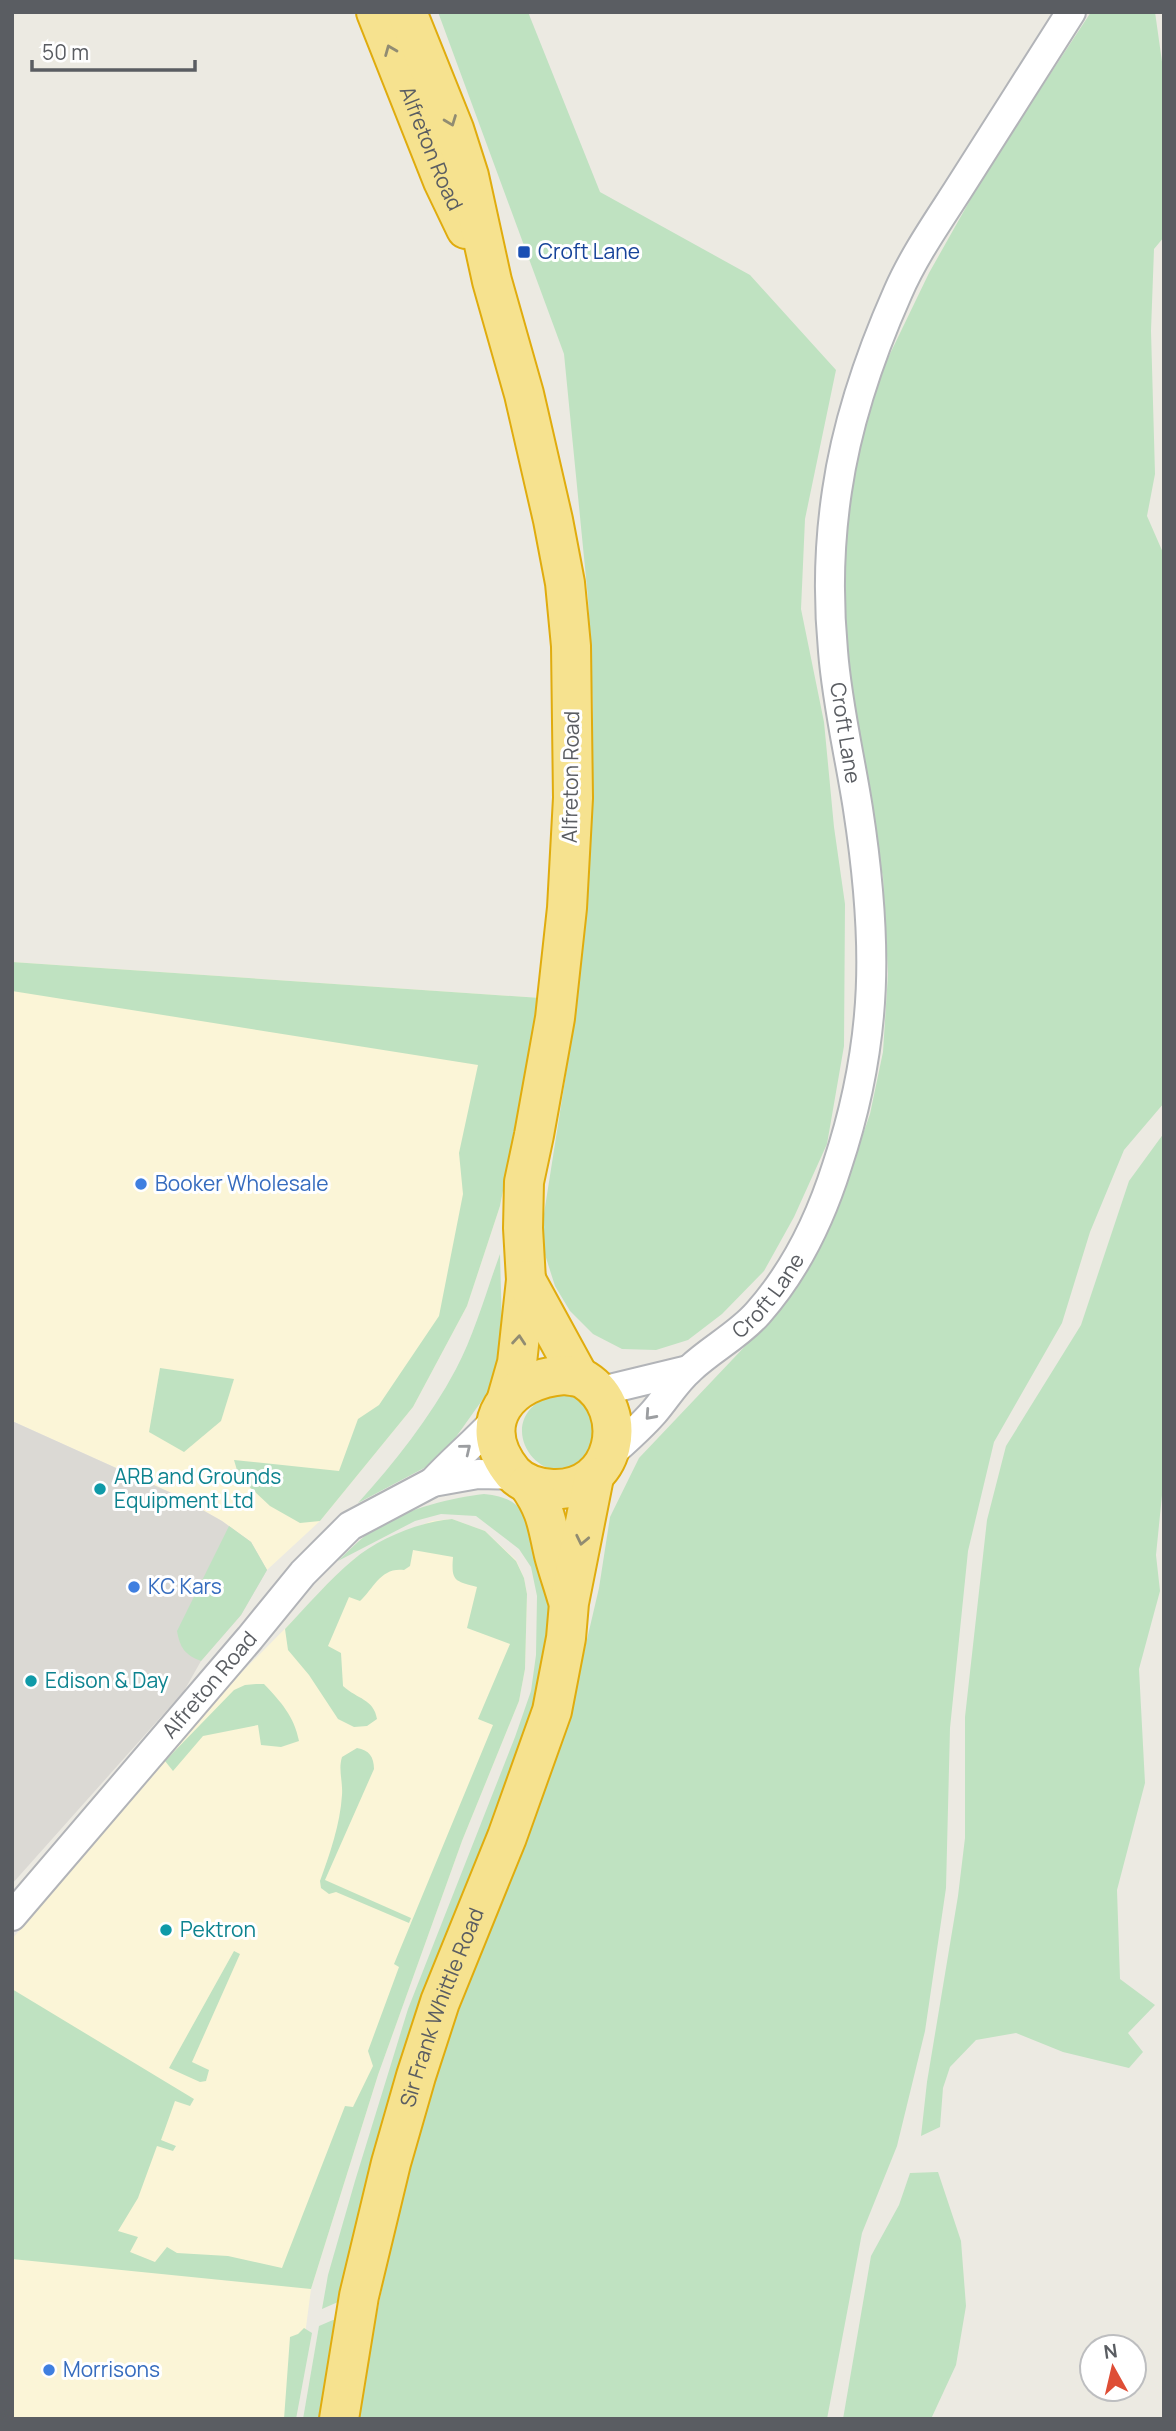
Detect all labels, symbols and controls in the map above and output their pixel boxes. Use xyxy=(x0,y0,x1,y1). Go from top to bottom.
scale bar xyxy=(32,28,194,72)
text: 50 m xyxy=(42,38,89,66)
one-way arrow xyxy=(385,44,399,56)
street label: Alfreton Road xyxy=(394,82,470,215)
one-way arrow xyxy=(443,114,457,127)
place label: Croft Lane xyxy=(538,237,640,265)
marker: Croft Lane xyxy=(516,244,532,260)
street label: Croft Lane xyxy=(824,680,868,785)
street label: Alfreton Road xyxy=(555,711,585,843)
place label: Booker Wholesale xyxy=(155,1169,329,1197)
marker: Booker Wholesale xyxy=(133,1176,149,1192)
street label: Croft Lane xyxy=(726,1248,810,1344)
one-way arrow xyxy=(511,1334,526,1345)
one-way arrow xyxy=(646,1407,658,1420)
one-way arrow xyxy=(457,1445,470,1457)
place label: ARB and Grounds Equipment Ltd xyxy=(114,1462,281,1514)
marker: ARB and Grounds Equipment Ltd xyxy=(92,1481,108,1497)
one-way arrow xyxy=(575,1534,590,1546)
place label: KC Kars xyxy=(148,1572,222,1600)
marker: KC Kars xyxy=(126,1579,142,1595)
street label: Alfreton Road xyxy=(155,1625,263,1744)
place label: Edison & Day xyxy=(45,1666,169,1694)
marker: Edison & Day xyxy=(23,1673,39,1689)
street label: Sir Frank Whittle Road xyxy=(393,1903,490,2110)
place label: Pektron xyxy=(180,1915,256,1943)
marker: Pektron xyxy=(158,1922,174,1938)
north arrow xyxy=(1078,2333,1148,2403)
text: N xyxy=(1102,2337,1119,2365)
place label: Morrisons xyxy=(63,2355,160,2383)
marker: Morrisons xyxy=(41,2362,57,2378)

